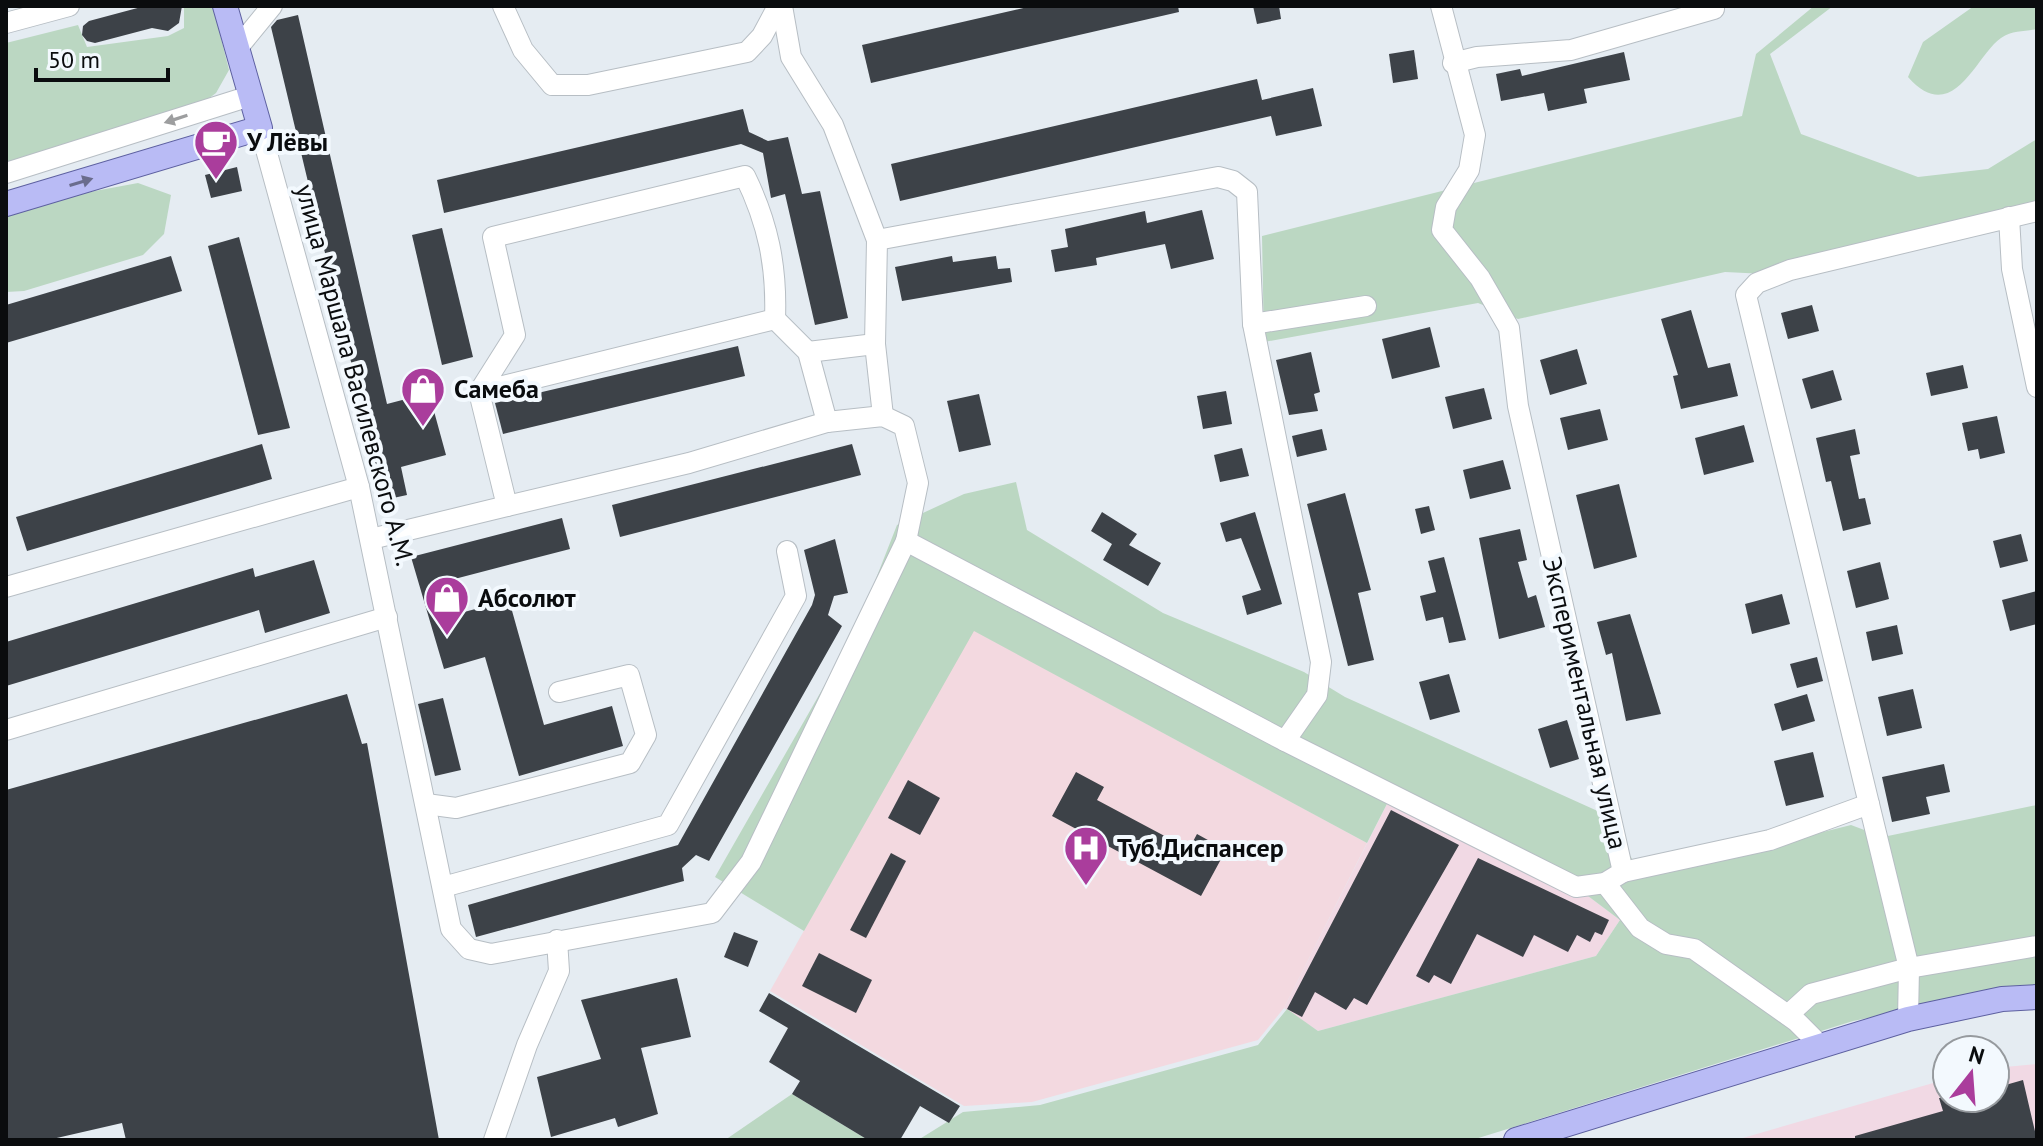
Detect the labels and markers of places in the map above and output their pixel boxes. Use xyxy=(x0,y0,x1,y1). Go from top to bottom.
cafe icon: У Лёвы xyxy=(192,118,240,181)
place label: У Лёвы xyxy=(246,125,328,158)
shop icon: Самеба xyxy=(399,365,447,428)
place label: Самеба xyxy=(454,372,539,405)
shop icon: Абсолют xyxy=(423,574,471,637)
place label: Абсолют xyxy=(478,581,576,614)
hospital icon: Туб.Диспансер xyxy=(1062,824,1110,887)
place label: Туб.Диспансер xyxy=(1117,831,1284,864)

